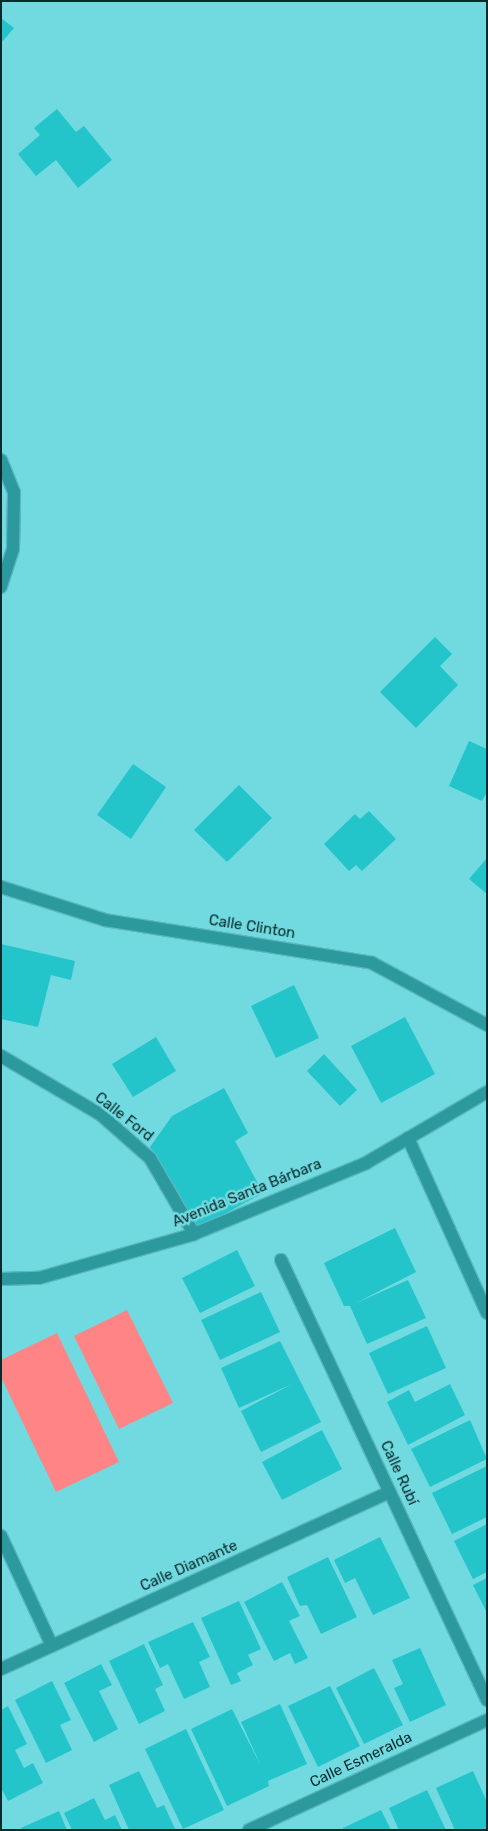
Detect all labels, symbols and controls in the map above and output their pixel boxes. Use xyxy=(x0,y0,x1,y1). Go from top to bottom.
street label: Calle Clinton xyxy=(207,911,297,943)
street label: Calle Ford xyxy=(91,1089,157,1145)
street label: Avenida Santa Bárbara xyxy=(170,1155,324,1231)
street label: Calle Rubí xyxy=(376,1438,422,1508)
street label: Calle Diamante xyxy=(137,1536,241,1596)
street label: Calle Esmeralda xyxy=(307,1728,415,1792)

